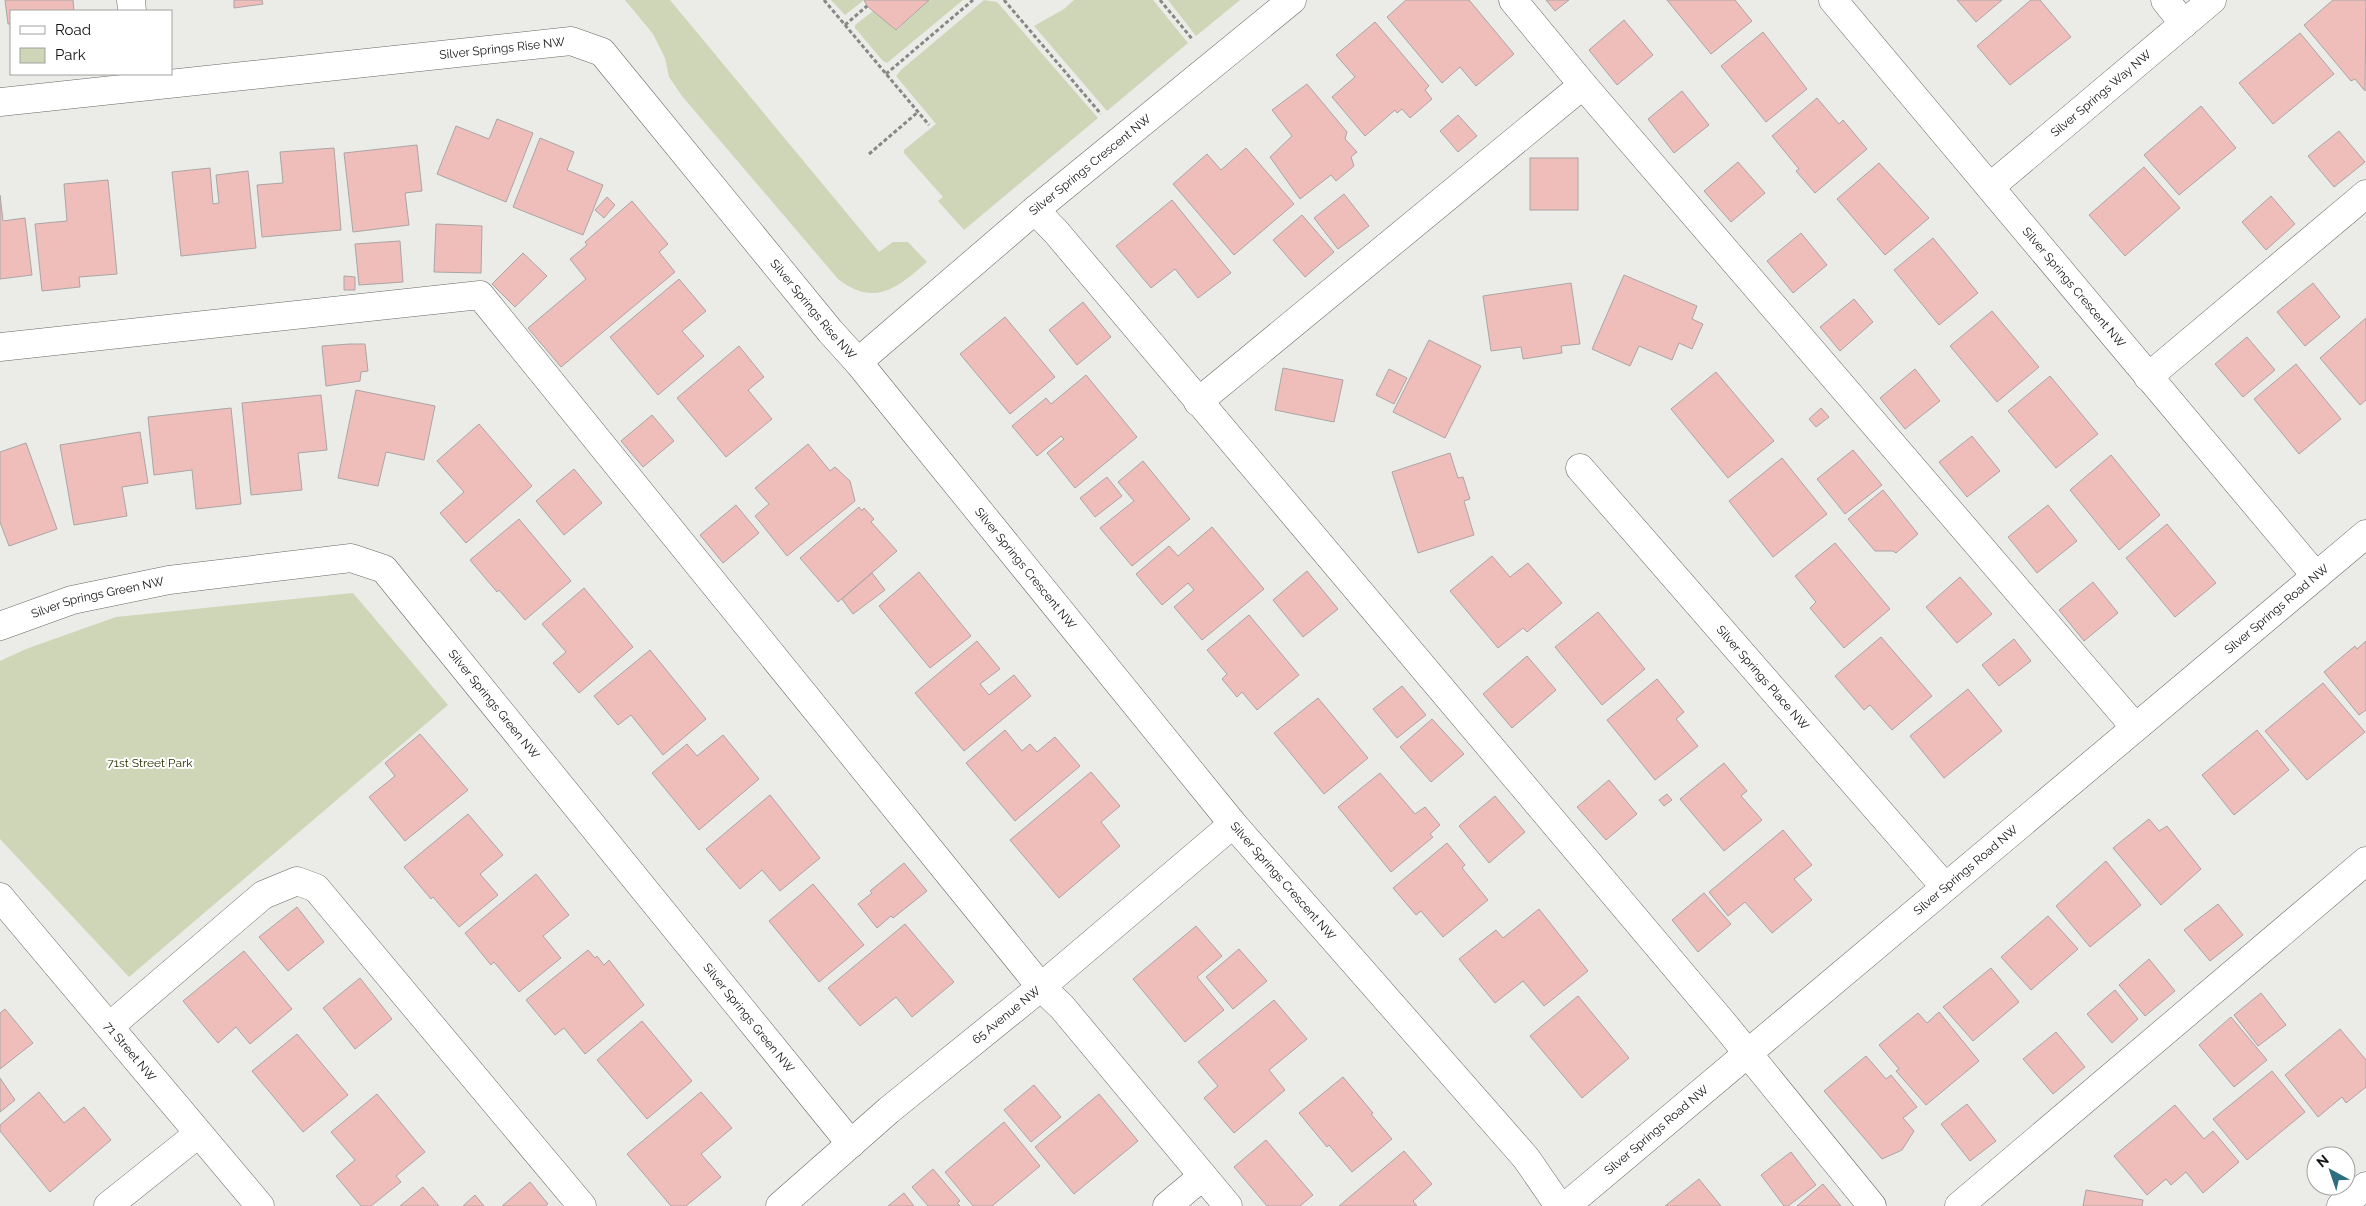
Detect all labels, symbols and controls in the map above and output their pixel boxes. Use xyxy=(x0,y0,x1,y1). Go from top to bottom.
legend xyxy=(10,10,172,75)
text: Road xyxy=(55,21,91,39)
street label: Silver Springs Rise NW xyxy=(439,35,566,62)
text: Park xyxy=(55,46,86,64)
street label: Silver Springs Way NW xyxy=(2048,47,2154,140)
street label: Silver Springs Crescent NW xyxy=(1026,111,1154,218)
street label: Silver Springs Crescent NW xyxy=(2020,224,2129,351)
street label: Silver Springs Rise NW xyxy=(767,256,859,362)
street label: Silver Springs Crescent NW xyxy=(972,505,1079,632)
street label: Silver Springs Road NW xyxy=(2222,561,2332,657)
street label: Silver Springs Green NW xyxy=(29,574,166,621)
street label: Silver Springs Place NW xyxy=(1713,623,1812,733)
street label: Silver Springs Green NW xyxy=(445,647,543,762)
park label: 71st Street Park xyxy=(107,756,193,770)
street label: Silver Springs Crescent NW xyxy=(1227,819,1339,943)
street label: Silver Springs Road NW xyxy=(1911,822,2021,918)
street label: Silver Springs Green NW xyxy=(700,960,797,1076)
street label: 65 Avenue NW xyxy=(969,983,1043,1047)
street label: 71 Street NW xyxy=(101,1019,159,1084)
street label: Silver Springs Road NW xyxy=(1601,1082,1712,1178)
north arrow xyxy=(2306,1146,2356,1196)
text: N xyxy=(2313,1151,2332,1171)

